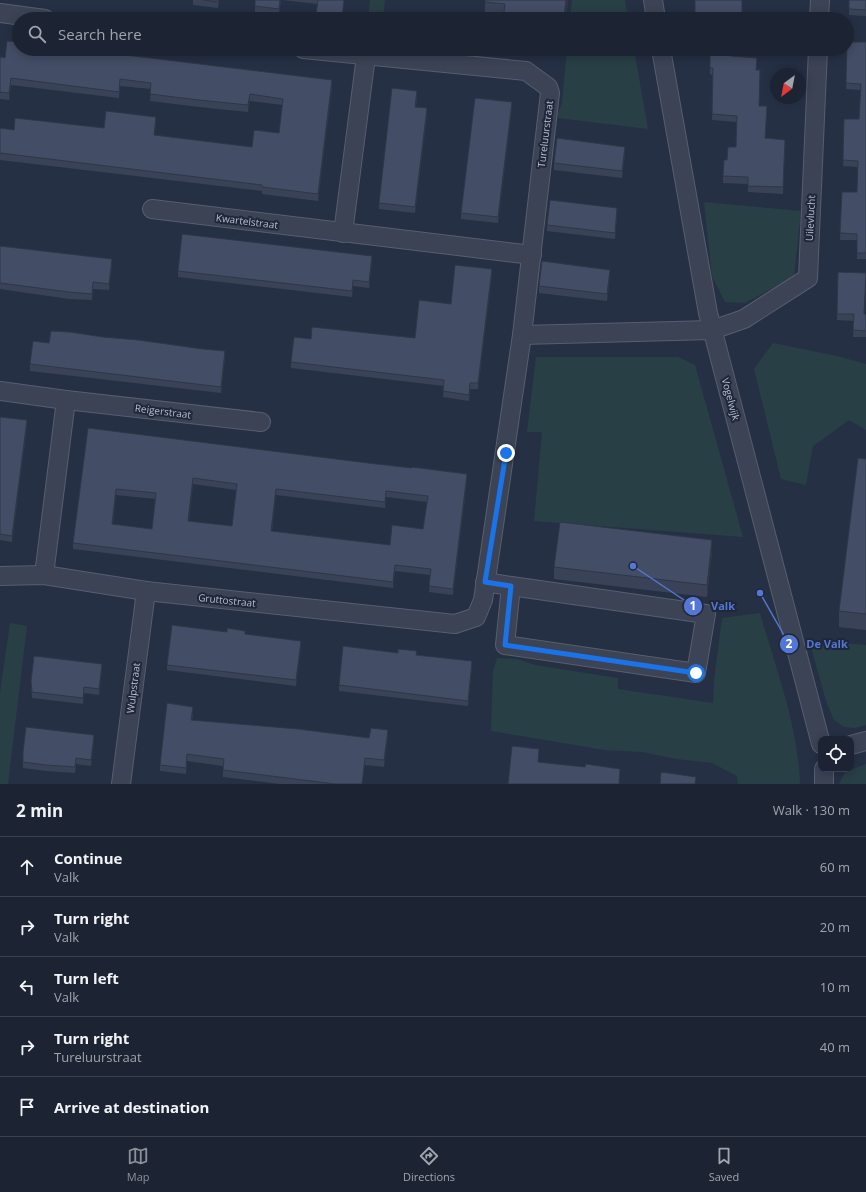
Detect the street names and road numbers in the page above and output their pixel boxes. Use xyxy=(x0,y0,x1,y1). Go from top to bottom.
street label: Tureluurstraat xyxy=(534,99,556,168)
street label: Uilevlucht xyxy=(802,194,818,241)
street label: Kwartelstraat xyxy=(215,210,279,232)
street label: Vogelwijk xyxy=(719,376,744,423)
street label: Reigerstraat xyxy=(134,401,192,421)
street label: Gruttostraat xyxy=(198,590,257,610)
street label: Wulpstraat xyxy=(123,661,143,714)

